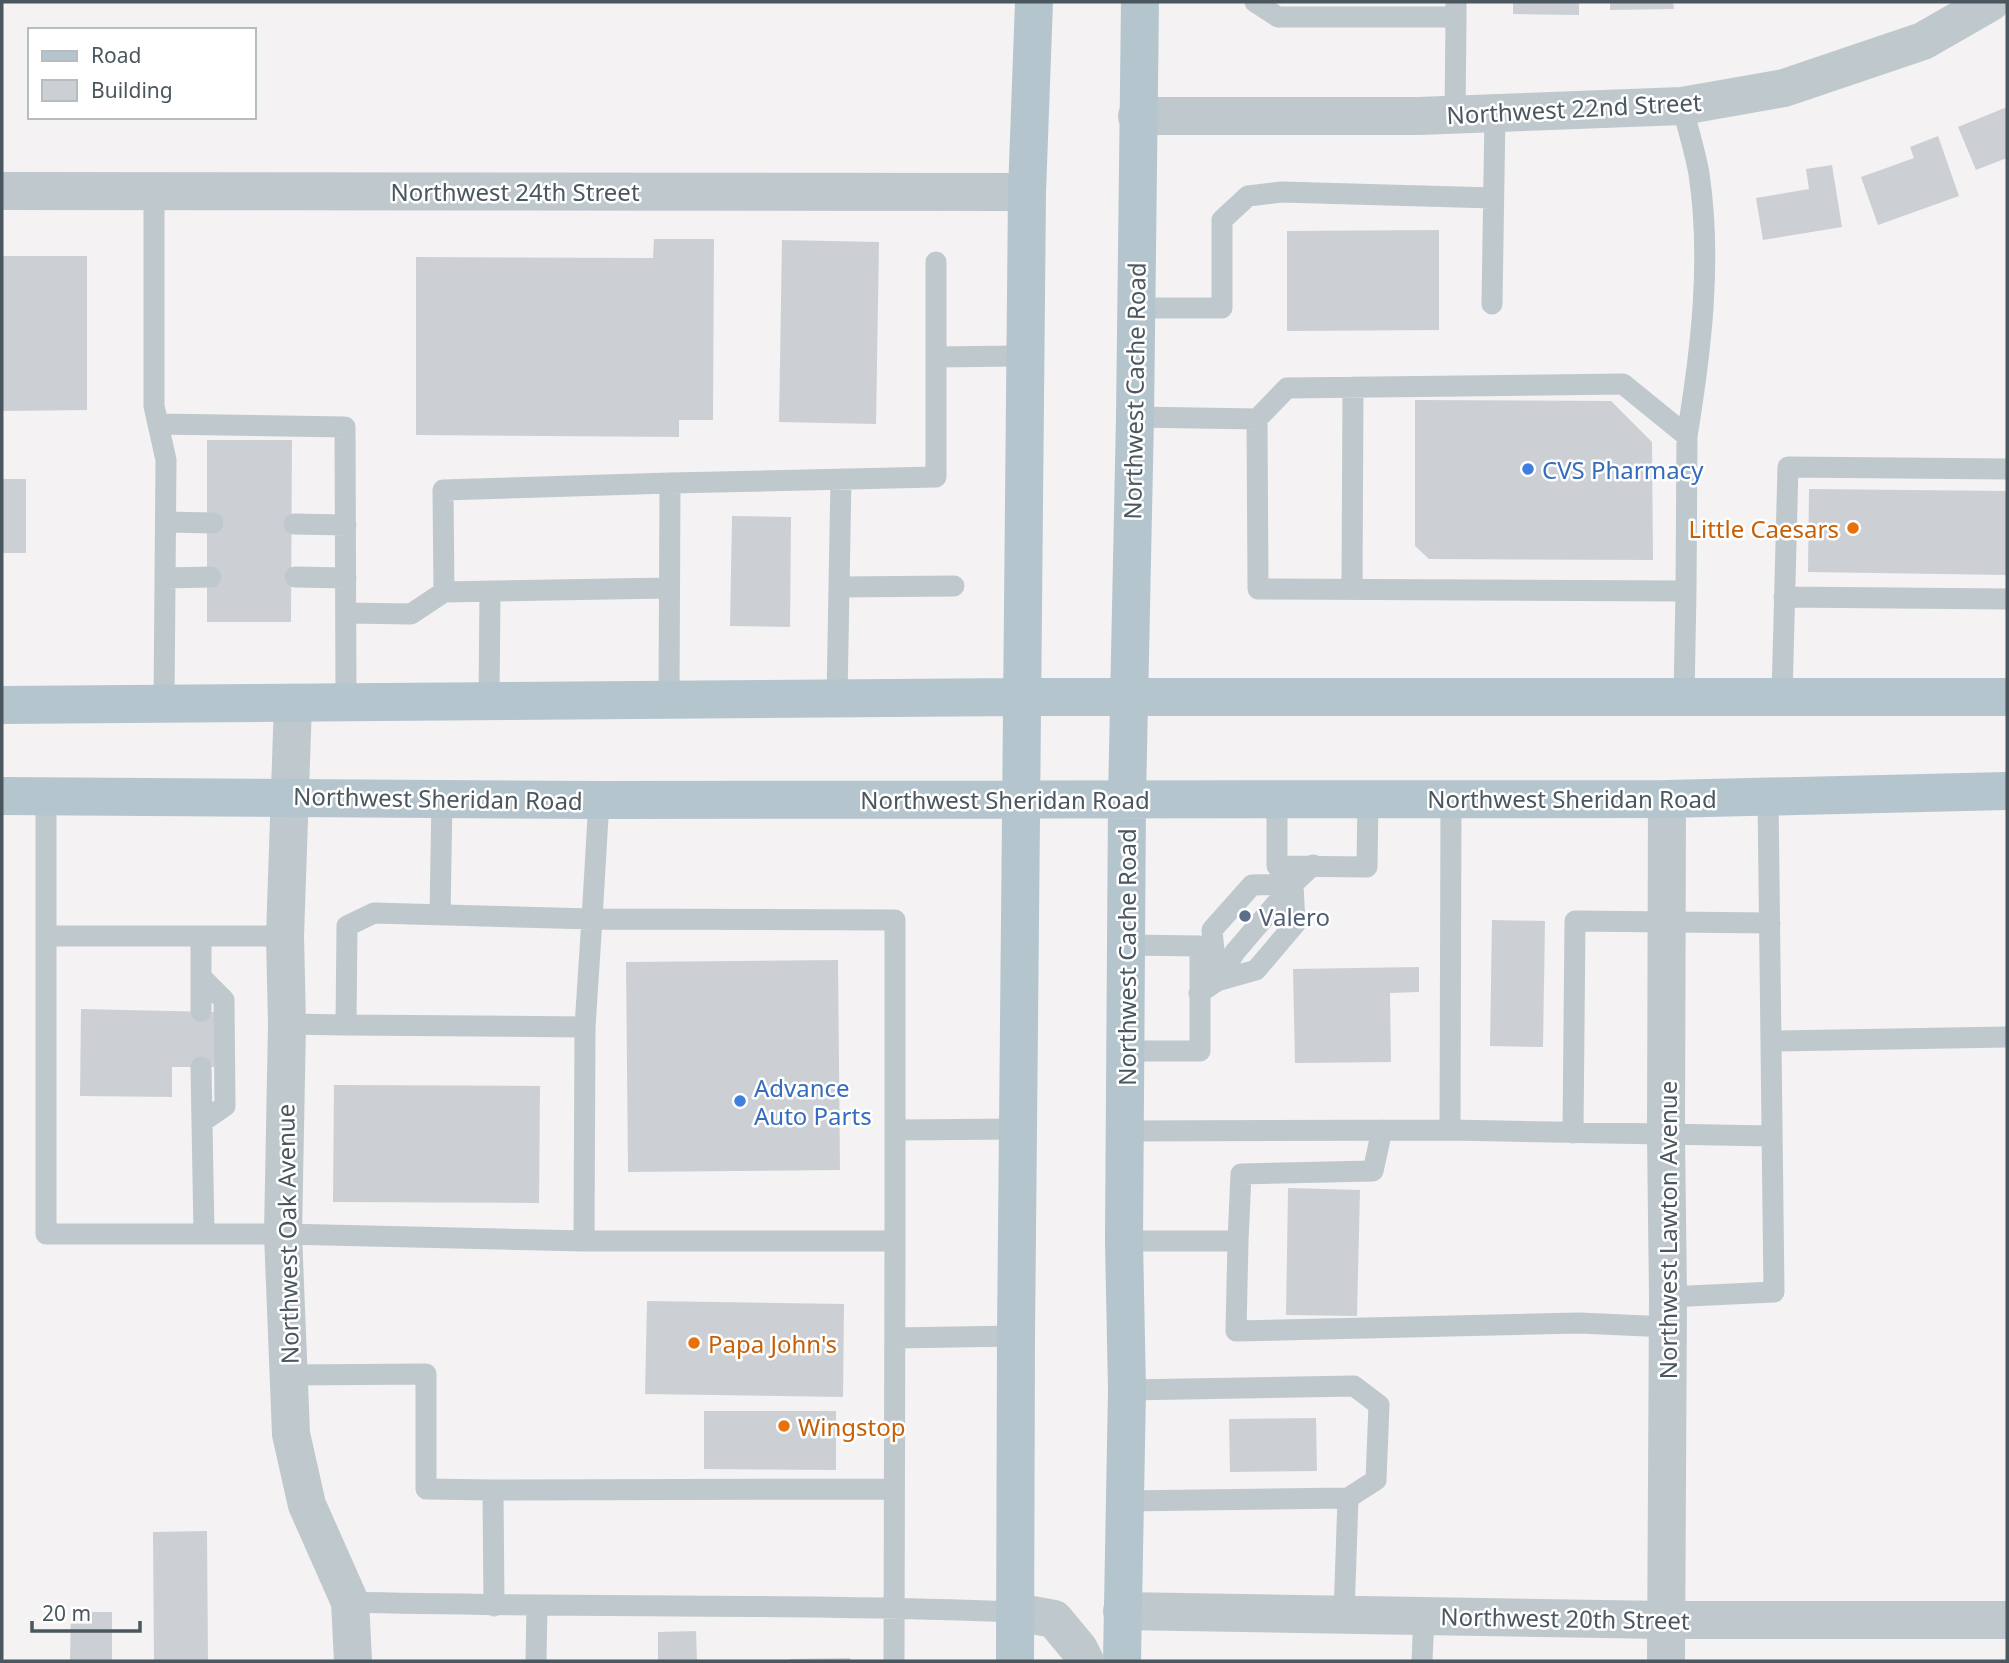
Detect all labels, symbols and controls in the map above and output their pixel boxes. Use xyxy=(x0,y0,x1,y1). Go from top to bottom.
legend xyxy=(28,28,256,119)
text: Road xyxy=(91,41,141,69)
text: Building xyxy=(91,76,173,104)
street label: Northwest 22nd Street xyxy=(1446,85,1703,131)
street label: Northwest 24th Street xyxy=(390,175,640,208)
street label: Northwest Cache Road xyxy=(1115,262,1153,520)
place label: CVS Pharmacy xyxy=(1542,453,1704,486)
marker: CVS Pharmacy xyxy=(1520,461,1536,477)
place label: Little Caesars xyxy=(1688,512,1839,545)
marker: Little Caesars xyxy=(1845,520,1861,536)
street label: Northwest Sheridan Road xyxy=(293,779,583,817)
street label: Northwest Sheridan Road xyxy=(1427,782,1717,815)
street label: Northwest Sheridan Road xyxy=(860,783,1150,816)
street label: Northwest Cache Road xyxy=(1110,828,1143,1086)
place label: Valero xyxy=(1259,900,1330,933)
marker: Valero xyxy=(1237,908,1253,924)
place label: Advance Auto Parts xyxy=(754,1071,872,1132)
street label: Northwest Lawton Avenue xyxy=(1651,1081,1684,1379)
marker: Advance Auto Parts xyxy=(732,1093,748,1109)
street label: Northwest Oak Avenue xyxy=(268,1103,306,1365)
place label: Papa John's xyxy=(708,1327,837,1360)
marker: Papa John's xyxy=(686,1335,702,1351)
place label: Wingstop xyxy=(798,1410,906,1443)
marker: Wingstop xyxy=(776,1418,792,1434)
scale bar xyxy=(32,1590,140,1634)
text: 20 m xyxy=(42,1599,91,1627)
street label: Northwest 20th Street xyxy=(1440,1599,1690,1637)

